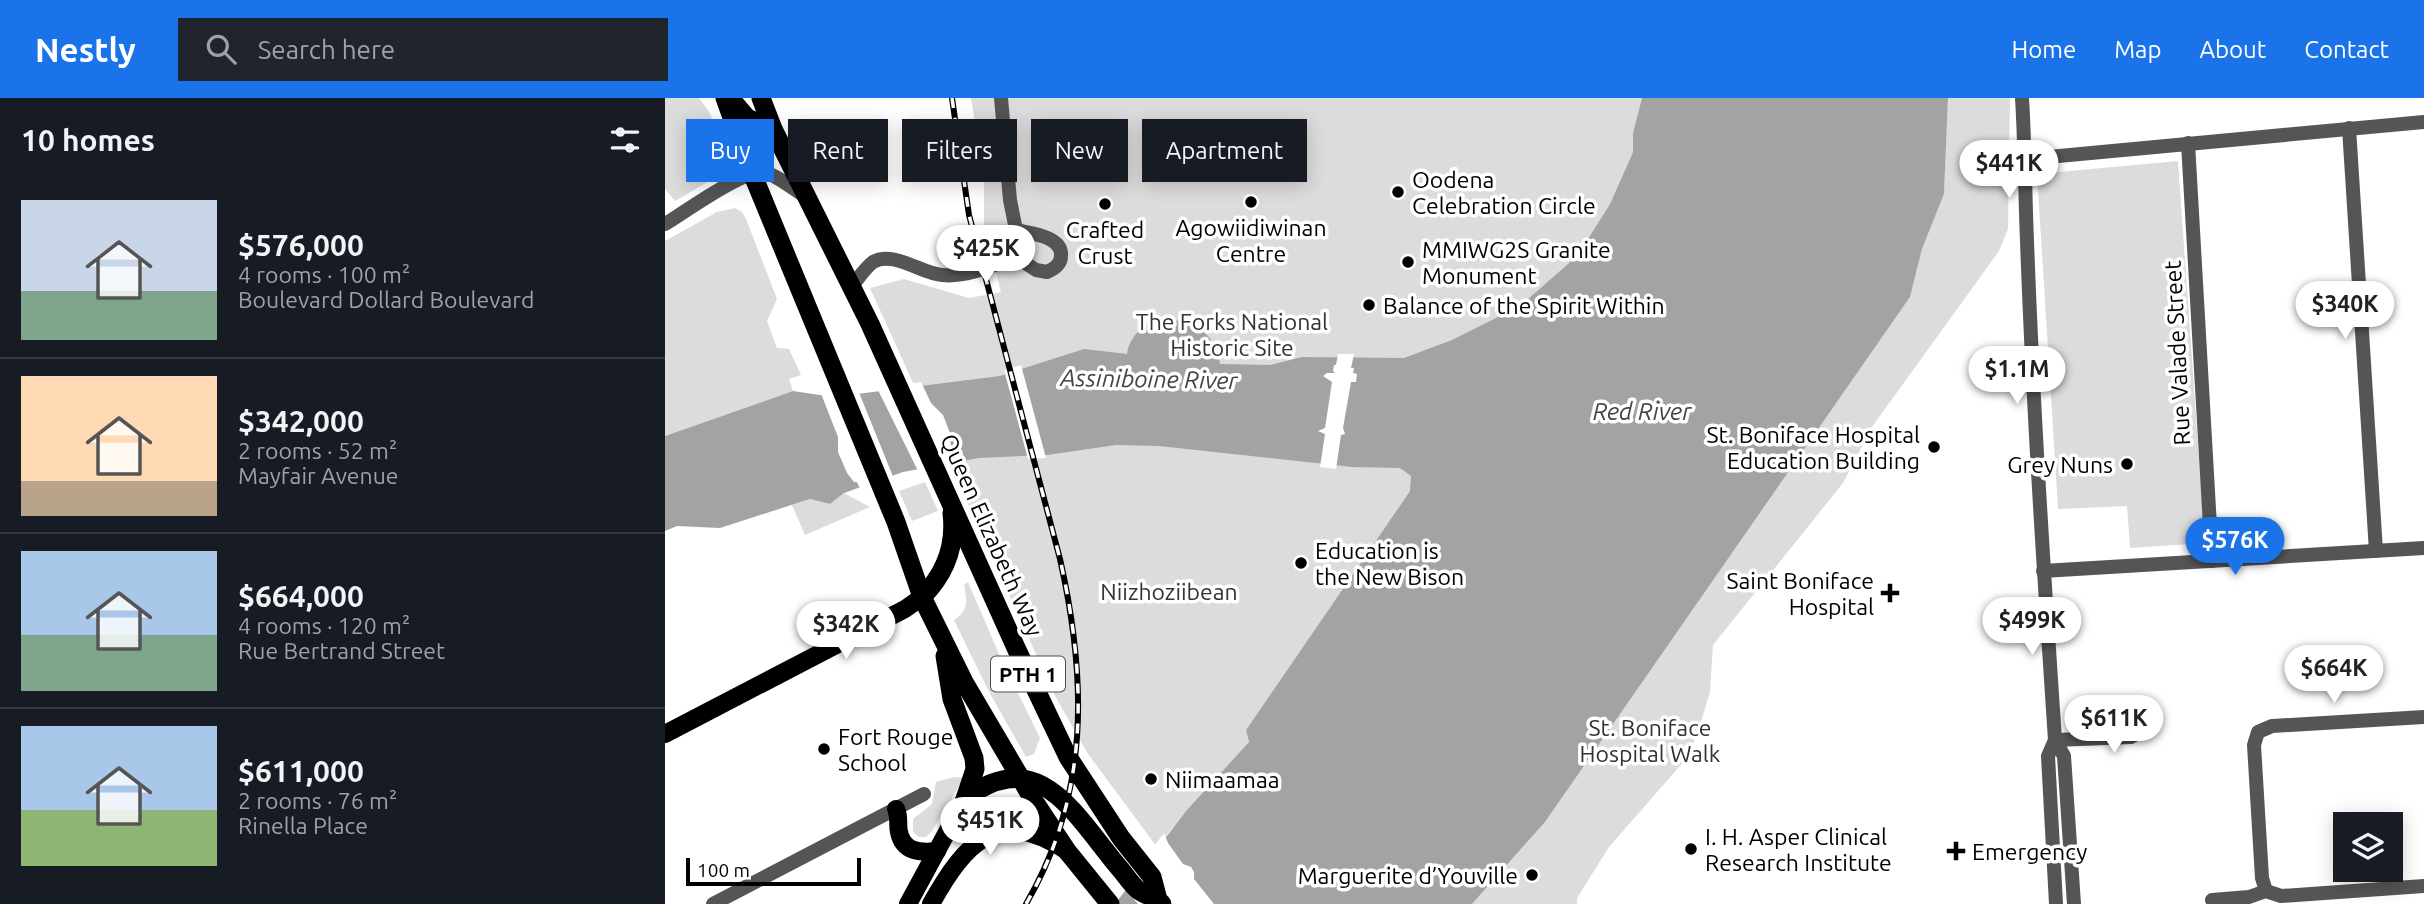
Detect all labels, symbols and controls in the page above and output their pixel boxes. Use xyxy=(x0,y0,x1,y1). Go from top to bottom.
search box xyxy=(178,18,668,81)
icon: search xyxy=(202,30,240,68)
text: Nestly xyxy=(35,31,136,68)
text: Search here xyxy=(258,35,395,64)
text: Home xyxy=(2011,36,2076,63)
text: Map xyxy=(2114,36,2161,63)
text: About xyxy=(2199,36,2266,63)
text: Contact xyxy=(2304,36,2389,63)
chip: Buy xyxy=(686,119,774,182)
chip: Rent xyxy=(788,119,888,182)
chip: Filters xyxy=(902,119,1017,182)
chip: New xyxy=(1031,119,1128,182)
chip: Apartment xyxy=(1142,119,1307,182)
icon: filters xyxy=(606,121,644,159)
text: 10 homes xyxy=(21,123,155,157)
pin: $441K xyxy=(1960,140,2058,200)
text: $441K xyxy=(1975,150,2043,175)
place label: Oodena Celebration Circle xyxy=(1412,167,1596,218)
marker: Oodena Celebration Circle xyxy=(1390,184,1406,200)
marker: Agowiidiwinan Centre xyxy=(1243,194,1259,210)
marker: Crafted Crust xyxy=(1097,196,1113,212)
place label: Agowiidiwinan Centre xyxy=(1175,215,1327,266)
place label: Crafted Crust xyxy=(1066,217,1144,268)
pin: $425K xyxy=(937,226,1035,285)
icon: home xyxy=(77,228,161,312)
text: $576,000 xyxy=(238,228,364,262)
text: $425K xyxy=(952,235,1020,260)
place label: MMIWG2S Granite Monument xyxy=(1422,237,1611,288)
marker: MMIWG2S Granite Monument xyxy=(1400,254,1416,270)
street label: Rue Valade Street xyxy=(2160,260,2194,446)
text: 4 rooms · 100 m² xyxy=(238,262,410,287)
pin: $340K xyxy=(2296,282,2394,341)
text: Boulevard Dollard Boulevard xyxy=(238,287,534,312)
text: $340K xyxy=(2311,291,2379,316)
place label: Balance of the Spirit Within xyxy=(1383,293,1665,318)
marker: Balance of the Spirit Within xyxy=(1361,297,1377,313)
park label: The Forks National Historic Site xyxy=(1136,309,1328,360)
pin: $1.1M xyxy=(1968,346,2066,406)
text: $1.1M xyxy=(1984,356,2050,381)
water label: Assiniboine River xyxy=(1059,364,1239,394)
water label: Red River xyxy=(1593,398,1692,425)
icon: home xyxy=(77,404,161,488)
text: $342,000 xyxy=(238,404,364,438)
place label: St. Boniface Hospital Education Building xyxy=(1706,422,1920,473)
street label: Queen Elizabeth Way xyxy=(936,430,1048,640)
text: 2 rooms · 52 m² xyxy=(238,438,397,463)
marker: St. Boniface Hospital Education Building xyxy=(1926,439,1942,455)
place label: Grey Nuns xyxy=(2007,452,2113,477)
marker: Grey Nuns xyxy=(2119,456,2135,472)
text: Mayfair Avenue xyxy=(238,463,399,488)
pin: $576K xyxy=(2186,518,2284,577)
text: $576K xyxy=(2201,527,2269,552)
place label: Education is the New Bison xyxy=(1315,538,1464,589)
marker: Education is the New Bison xyxy=(1293,555,1309,571)
place label: Saint Boniface Hospital xyxy=(1726,568,1874,619)
icon: home xyxy=(77,579,161,663)
text: $664,000 xyxy=(238,579,364,613)
park label: Niizhoziibean xyxy=(1100,579,1238,604)
marker: Saint Boniface Hospital xyxy=(1880,583,1900,603)
pin: $499K xyxy=(1983,598,2081,657)
pin: $342K xyxy=(797,602,895,661)
text: $499K xyxy=(1998,607,2066,632)
text: $342K xyxy=(812,611,880,636)
text: 4 rooms · 120 m² xyxy=(238,613,410,638)
text: Rue Bertrand Street xyxy=(238,638,445,663)
pin: $664K xyxy=(2285,646,2383,705)
text: $664K xyxy=(2300,655,2368,680)
road number: PTH 1 xyxy=(991,656,1065,692)
pin: $611K xyxy=(2065,696,2163,755)
text: $611K xyxy=(2080,705,2148,730)
park label: St. Boniface Hospital Walk xyxy=(1580,715,1721,766)
place label: Fort Rouge School xyxy=(838,724,953,775)
marker: Fort Rouge School xyxy=(816,741,832,757)
icon: home xyxy=(77,754,161,838)
text: $611,000 xyxy=(238,754,364,788)
place label: Niimaamaa xyxy=(1165,767,1280,792)
marker: Niimaamaa xyxy=(1143,771,1159,787)
text: 2 rooms · 76 m² xyxy=(238,788,397,813)
pin: $451K xyxy=(941,798,1039,857)
text: $451K xyxy=(956,807,1024,832)
map controls xyxy=(2333,812,2403,882)
button: layers xyxy=(2333,812,2403,882)
text: Rinella Place xyxy=(238,813,368,838)
place label: I. H. Asper Clinical Research Institute xyxy=(1705,824,1892,875)
place label: Emergency xyxy=(1972,839,2087,864)
marker: I. H. Asper Clinical Research Institute xyxy=(1683,841,1699,857)
marker: Emergency xyxy=(1946,841,1966,861)
scale bar xyxy=(686,855,861,887)
text: 100 m xyxy=(697,859,750,881)
place label: Marguerite d’Youville xyxy=(1298,863,1518,888)
marker: Marguerite d’Youville xyxy=(1524,867,1540,883)

